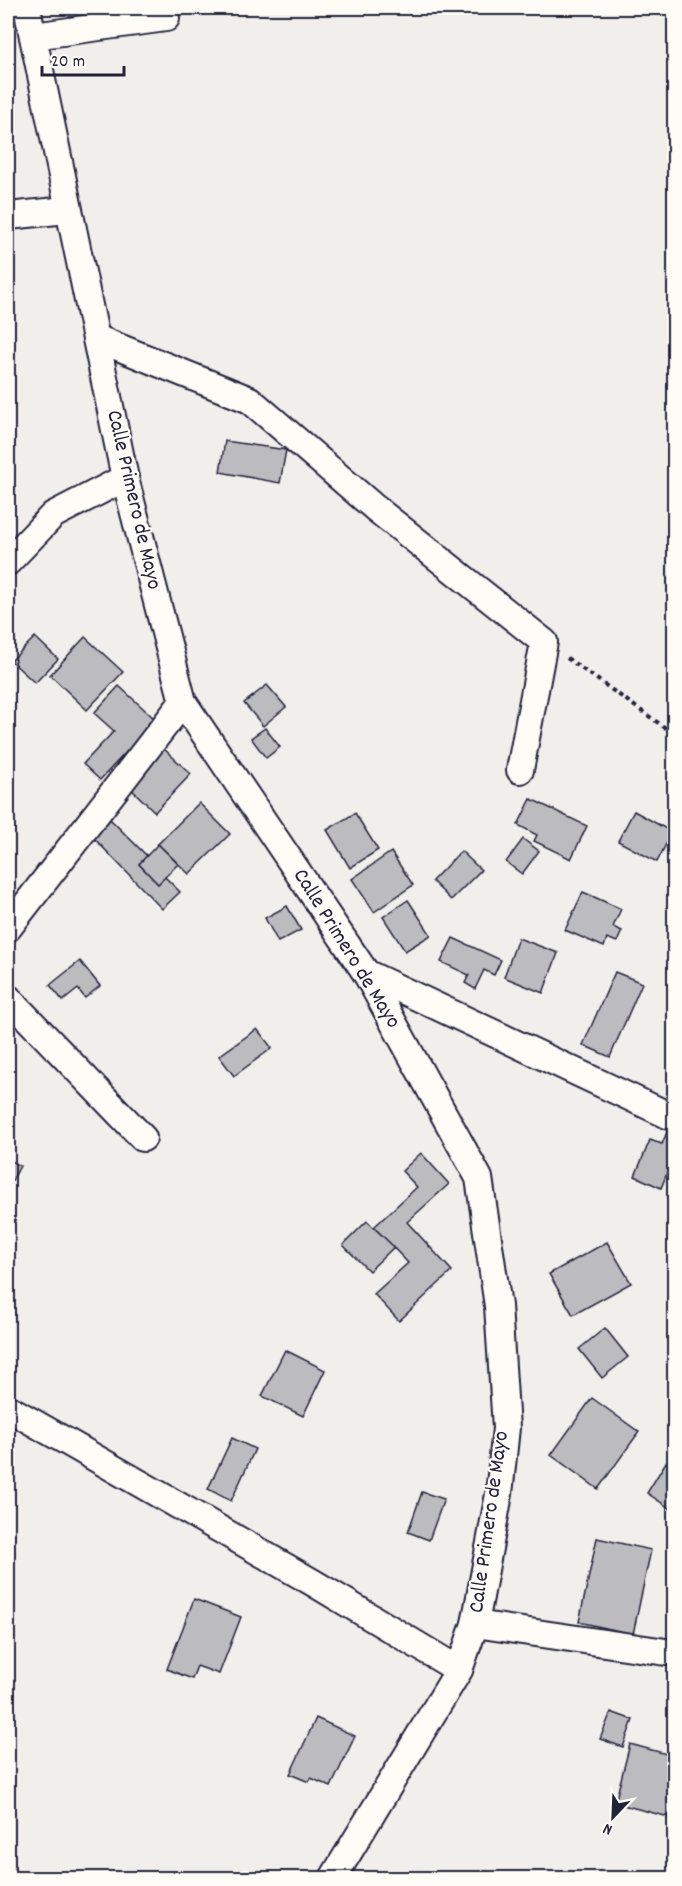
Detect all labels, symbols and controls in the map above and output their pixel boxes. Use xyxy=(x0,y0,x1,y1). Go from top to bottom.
scale bar xyxy=(42,39,124,77)
text: 20 m xyxy=(51,50,85,75)
street label: Calle Primero de Mayo xyxy=(97,407,169,593)
street label: Calle Primero de Mayo xyxy=(284,863,408,1035)
street label: Calle Primero de Mayo xyxy=(462,1429,518,1615)
north arrow xyxy=(583,1787,643,1847)
text: N xyxy=(600,1816,616,1841)

